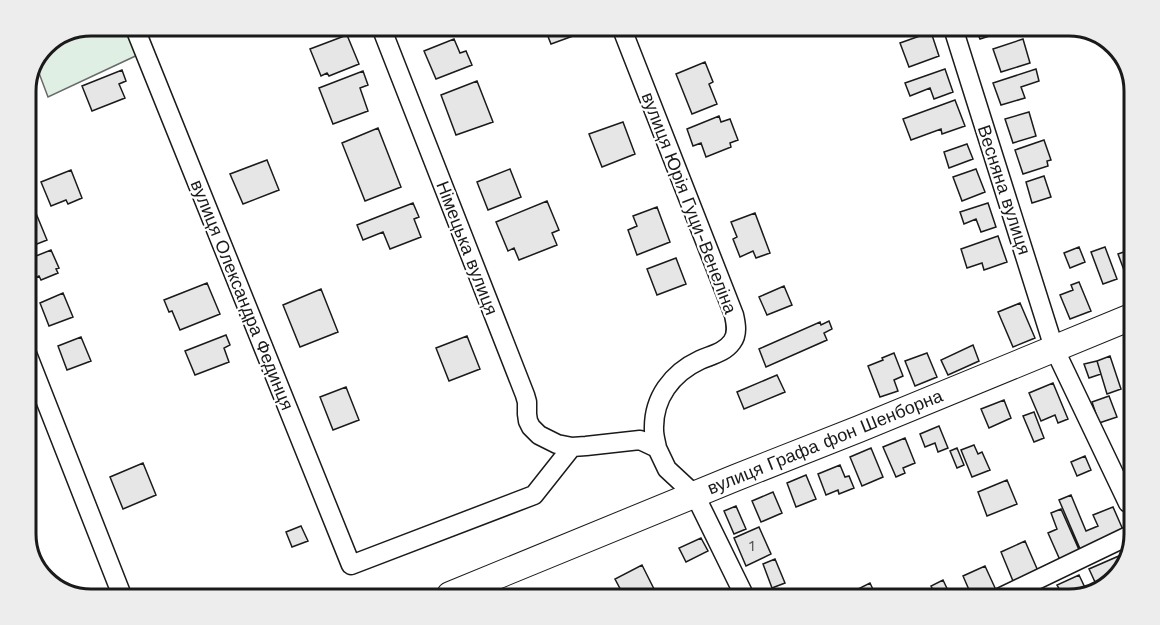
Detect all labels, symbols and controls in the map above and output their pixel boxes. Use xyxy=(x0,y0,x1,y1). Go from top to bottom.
street label: вулиця Юрія Гуци-Венеліна xyxy=(637,89,742,317)
street label: Весняна вулиця xyxy=(974,122,1035,257)
street label: вулиця Олександра Фединця xyxy=(187,177,298,413)
street label: Німецька вулиця xyxy=(432,178,503,318)
street label: вулиця Графа фон Шенборна xyxy=(704,384,946,498)
house number: 1 xyxy=(749,537,755,555)

